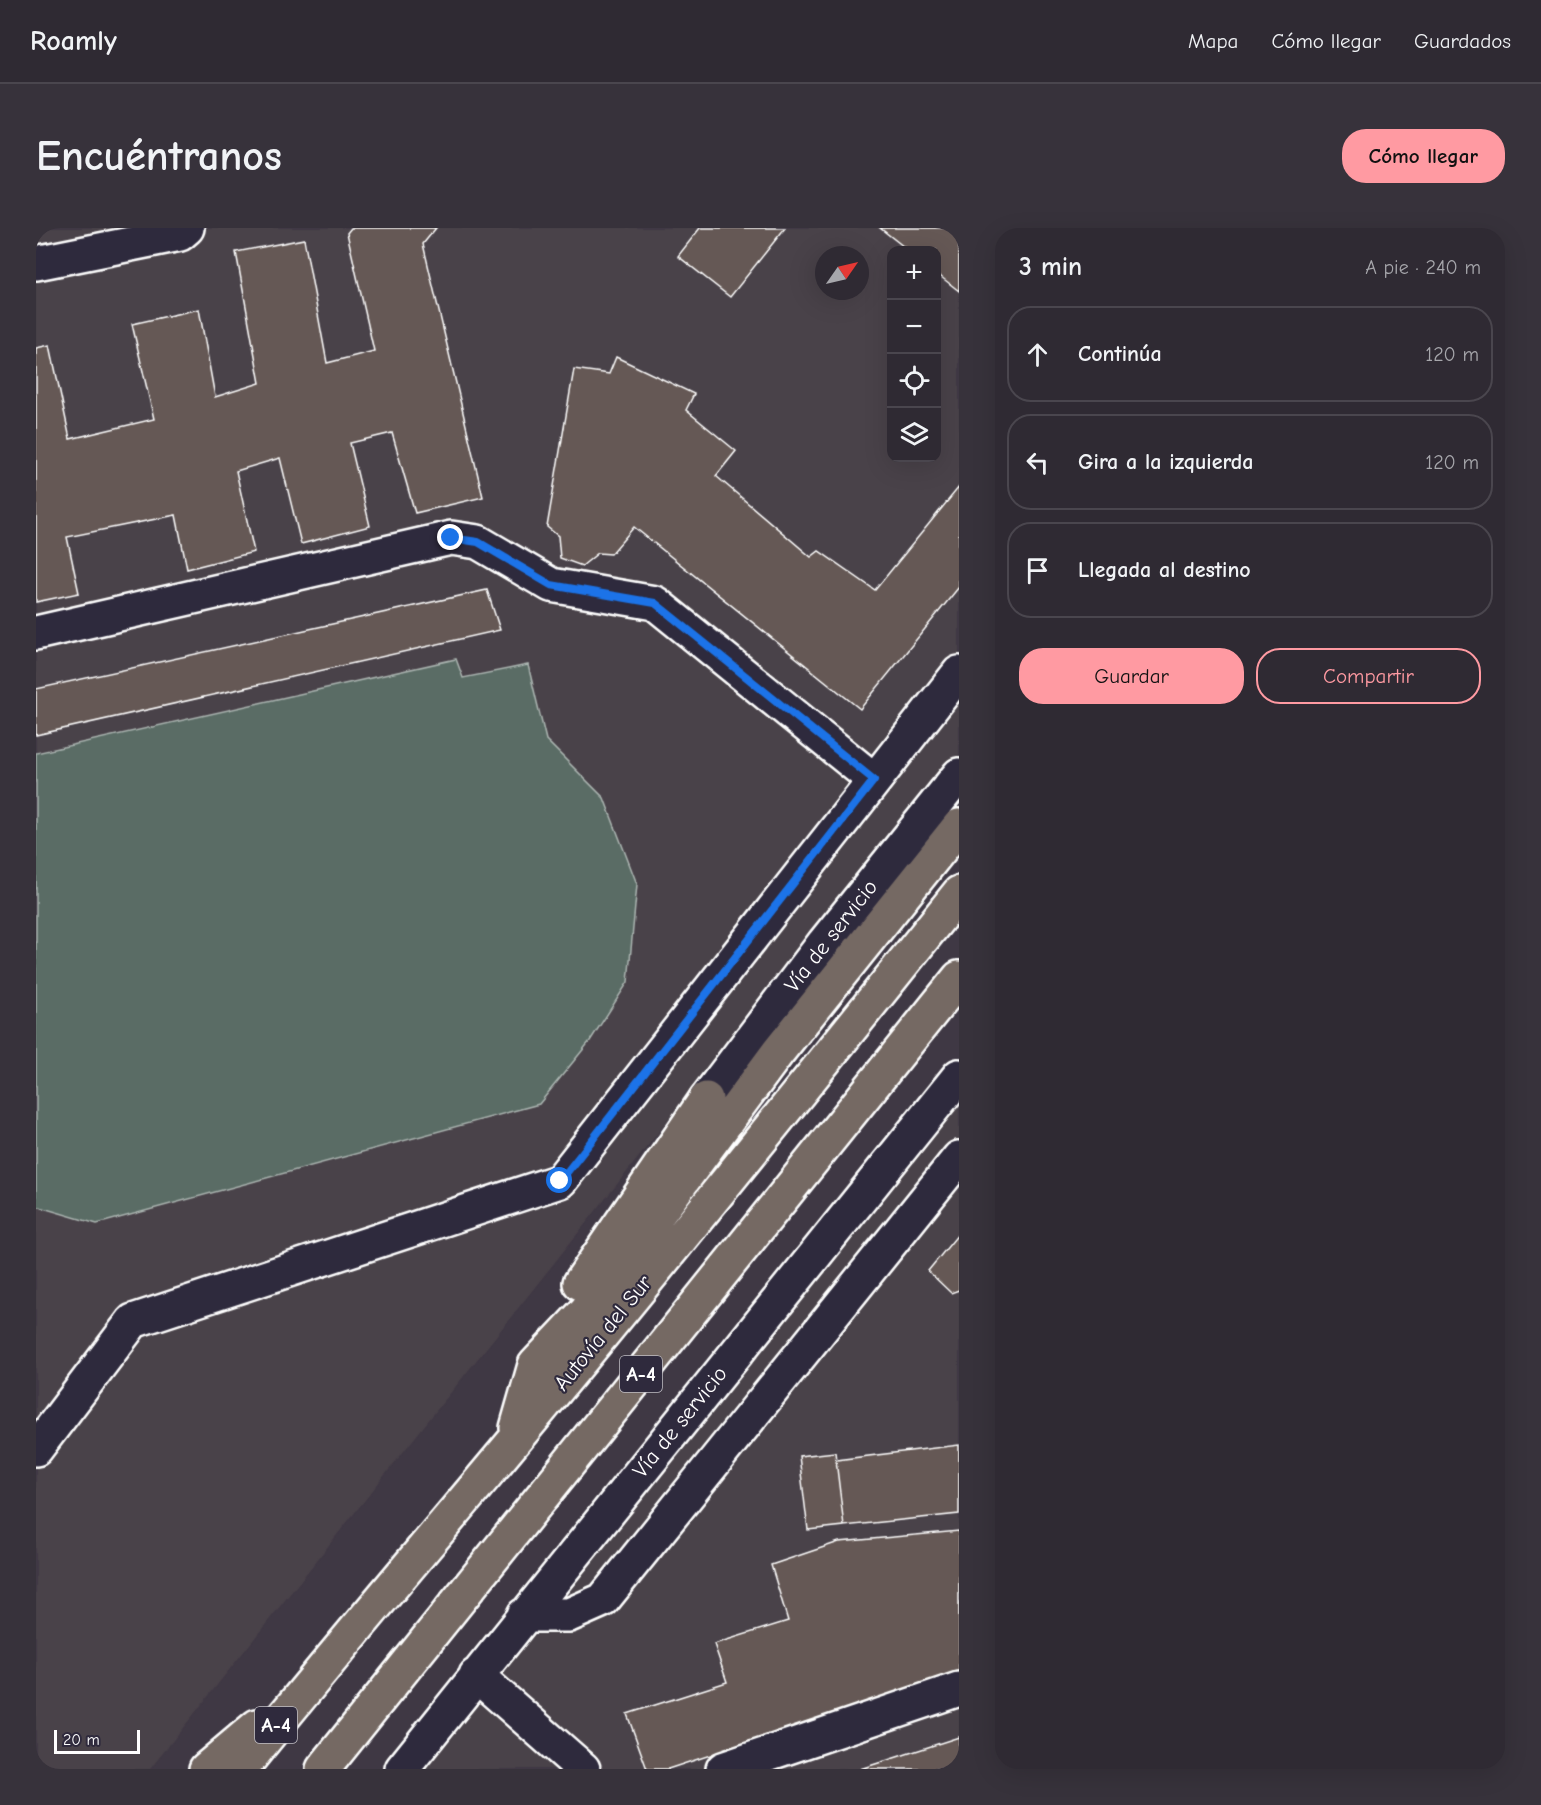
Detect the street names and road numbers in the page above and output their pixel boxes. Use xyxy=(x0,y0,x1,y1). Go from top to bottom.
street label: Vía de servicio xyxy=(779,874,883,998)
street label: Autovía del Sur xyxy=(549,1270,658,1396)
road number: A-4 xyxy=(620,1356,662,1392)
street label: Vía de servicio xyxy=(627,1361,733,1483)
road number: A-4 xyxy=(255,1707,297,1743)

